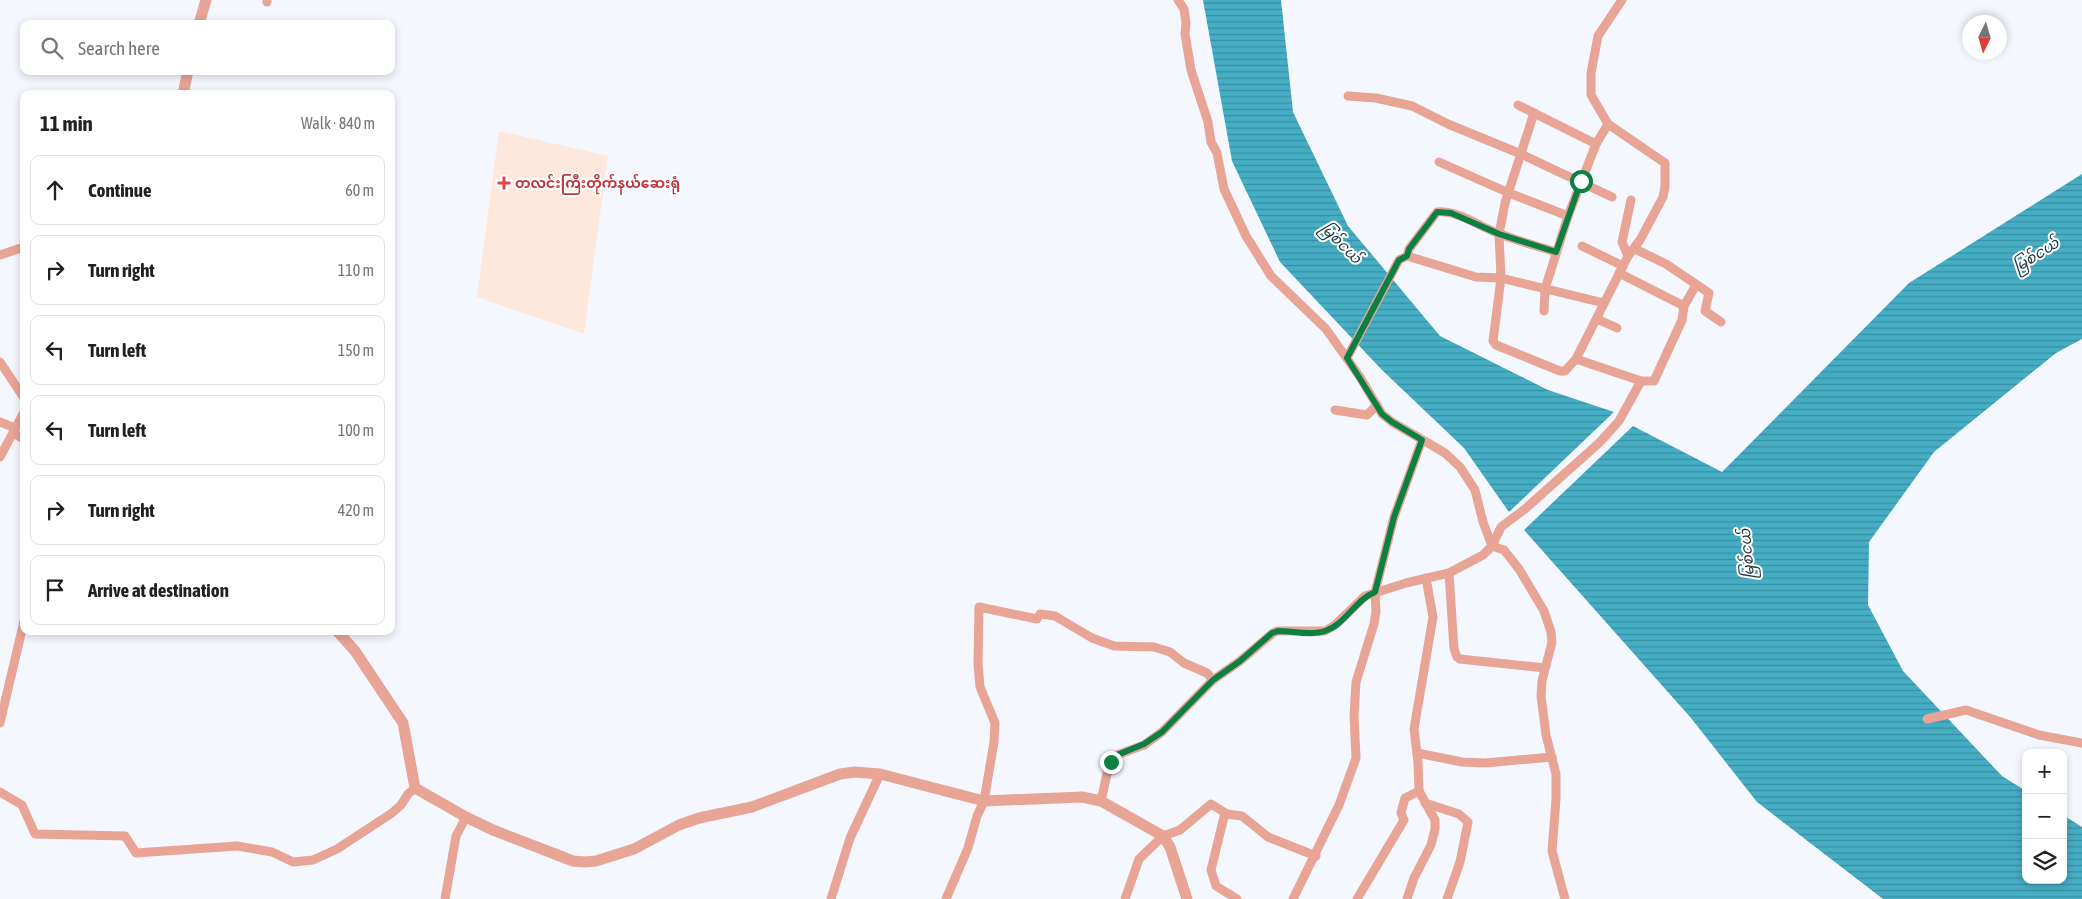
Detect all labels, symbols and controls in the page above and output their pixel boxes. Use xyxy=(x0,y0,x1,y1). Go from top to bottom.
north arrow xyxy=(1962,15,2007,60)
search box xyxy=(20,20,395,75)
icon: search xyxy=(38,34,66,62)
text: Search here xyxy=(78,37,160,59)
text: 11 min xyxy=(40,111,93,135)
text: Walk · 840 m xyxy=(301,114,375,132)
route start xyxy=(1570,170,1593,193)
place label: တလင်းကြီးတိုက်နယ်ဆေးရုံ xyxy=(515,173,680,195)
icon: ahead xyxy=(41,176,69,204)
marker: တလင်းကြီးတိုက်နယ်ဆေးရုံ xyxy=(497,176,511,190)
text: Continue xyxy=(88,179,152,201)
text: 60 m xyxy=(345,181,374,199)
water label: မြစ်ငယ် xyxy=(1315,217,1368,271)
water label: မြစ်ငယ် xyxy=(2009,231,2065,279)
icon: right xyxy=(41,256,69,284)
text: Turn right xyxy=(88,259,155,281)
text: 110 m xyxy=(338,261,374,279)
icon: left xyxy=(41,336,69,364)
text: Turn left xyxy=(88,339,146,361)
text: 150 m xyxy=(338,341,374,359)
icon: left xyxy=(41,416,69,444)
text: Turn left xyxy=(88,419,146,441)
text: 100 m xyxy=(338,421,374,439)
icon: right xyxy=(41,496,69,524)
text: Turn right xyxy=(88,499,155,521)
text: 420 m xyxy=(338,501,374,519)
water label: မြစ်ငယ် xyxy=(1734,526,1761,580)
icon: arrive xyxy=(41,576,69,604)
text: Arrive at destination xyxy=(88,579,229,601)
map controls xyxy=(2022,749,2067,884)
button: + xyxy=(2022,749,2067,794)
route end xyxy=(1100,751,1123,774)
button: − xyxy=(2022,794,2067,839)
button: layers xyxy=(2022,839,2067,884)

